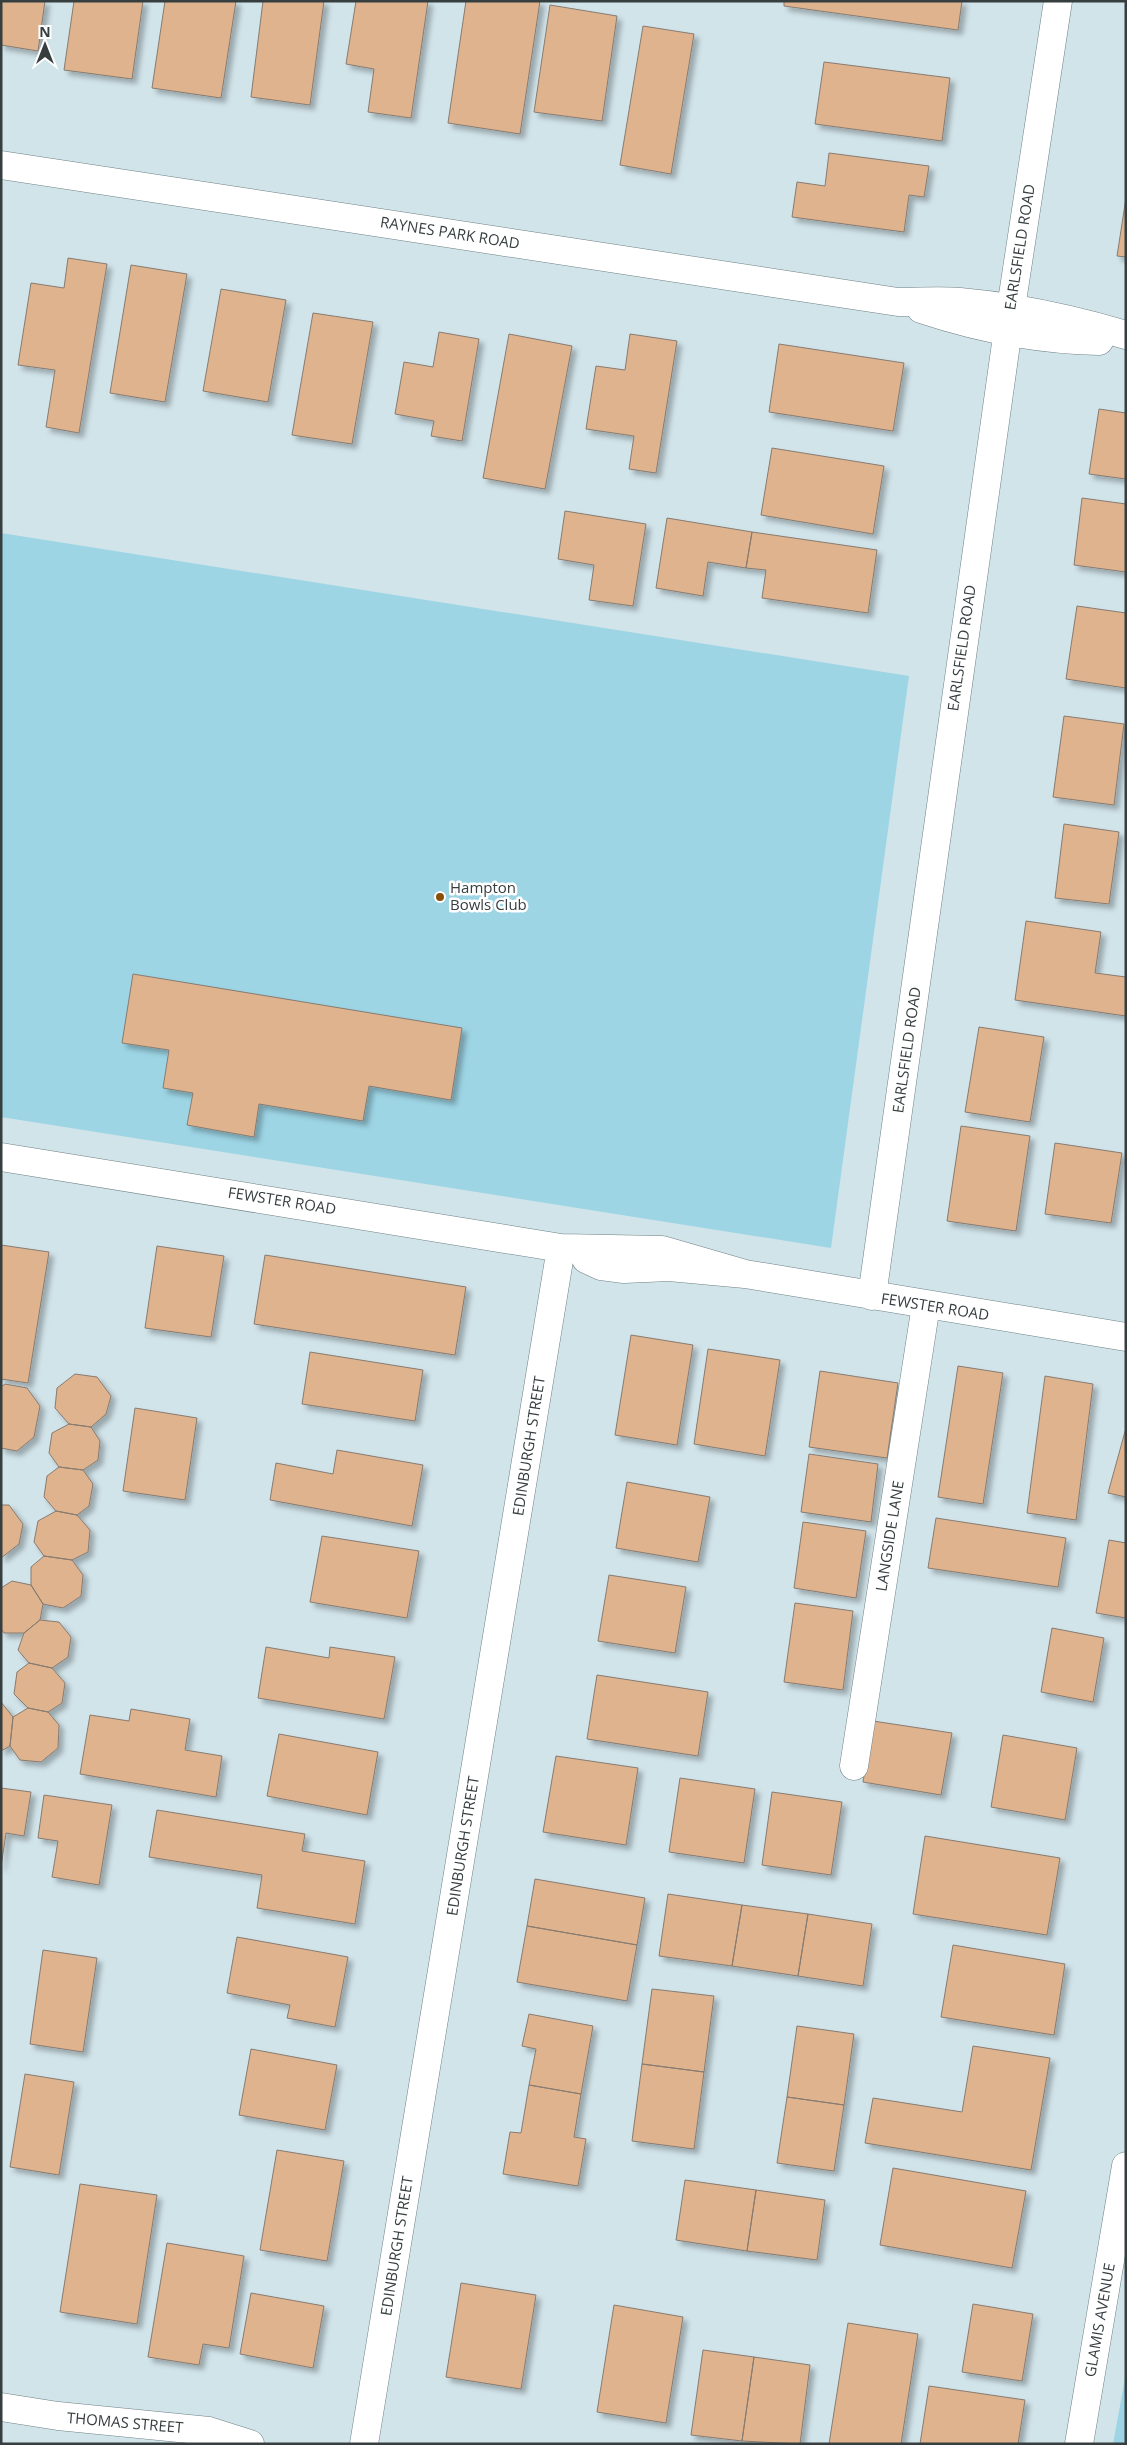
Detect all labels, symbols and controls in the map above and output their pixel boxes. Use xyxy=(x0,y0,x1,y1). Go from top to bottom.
north arrow xyxy=(20,20,70,70)
text: N xyxy=(39,22,51,41)
street label: EARLSFIELD ROAD xyxy=(999,182,1039,311)
street label: RAYNES PARK ROAD xyxy=(379,211,521,253)
street label: EARLSFIELD ROAD xyxy=(942,583,980,712)
place label: Hampton Bowls Club xyxy=(450,877,527,914)
marker: Hampton Bowls Club xyxy=(434,891,446,903)
street label: EARLSFIELD ROAD xyxy=(887,985,925,1114)
street label: FEWSTER ROAD xyxy=(227,1182,338,1218)
street label: FEWSTER ROAD xyxy=(880,1288,991,1324)
street label: EDINBURGH STREET xyxy=(507,1374,549,1517)
street label: LANGSIDE LANE xyxy=(870,1479,908,1593)
street label: EDINBURGH STREET xyxy=(441,1774,483,1917)
street label: EDINBURGH STREET xyxy=(375,2174,417,2317)
street label: GLAMIS AVENUE xyxy=(1079,2261,1119,2378)
street label: THOMAS STREET xyxy=(66,2407,185,2437)

